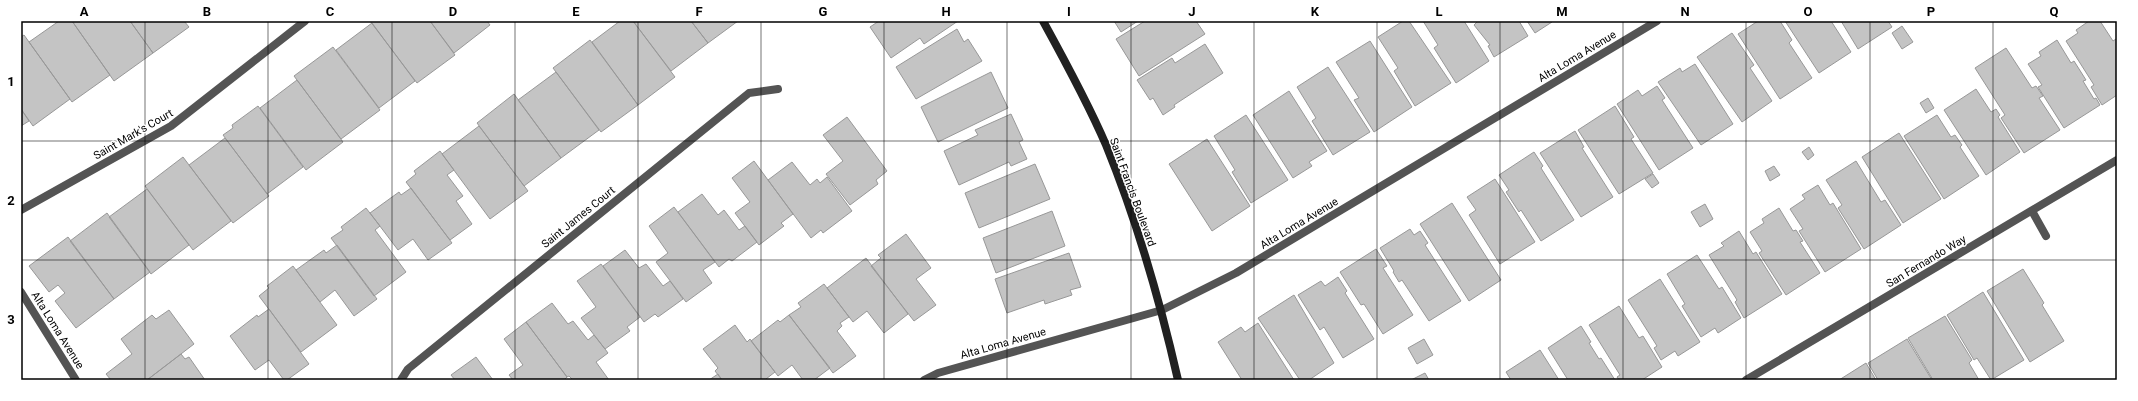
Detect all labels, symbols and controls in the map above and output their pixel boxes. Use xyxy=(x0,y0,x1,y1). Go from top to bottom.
text: A xyxy=(80,4,89,19)
text: B xyxy=(203,4,211,19)
text: C xyxy=(326,4,335,19)
text: D xyxy=(449,4,457,19)
text: E xyxy=(572,4,580,19)
text: F xyxy=(695,4,703,19)
text: G xyxy=(819,4,828,19)
text: H xyxy=(941,4,951,19)
text: I xyxy=(1067,4,1071,19)
text: J xyxy=(1188,4,1196,19)
text: K xyxy=(1311,4,1320,19)
text: L xyxy=(1435,4,1443,19)
text: M xyxy=(1556,4,1568,19)
text: N xyxy=(1680,4,1690,19)
text: O xyxy=(1804,4,1813,19)
text: P xyxy=(1927,4,1935,19)
text: Q xyxy=(2050,4,2059,19)
street label: Alta Loma Avenue xyxy=(1536,28,1619,85)
text: 1 xyxy=(7,74,15,89)
street label: Saint Mark's Court xyxy=(91,106,176,162)
street label: Saint Francis Boulevard xyxy=(1107,136,1158,248)
street label: Saint James Court xyxy=(539,184,618,251)
text: 2 xyxy=(7,193,15,208)
street label: Alta Loma Avenue xyxy=(1258,195,1341,252)
street label: San Fernando Way xyxy=(1884,232,1969,290)
street label: Alta Loma Avenue xyxy=(29,289,87,371)
text: 3 xyxy=(7,312,15,327)
street label: Alta Loma Avenue xyxy=(959,325,1048,362)

